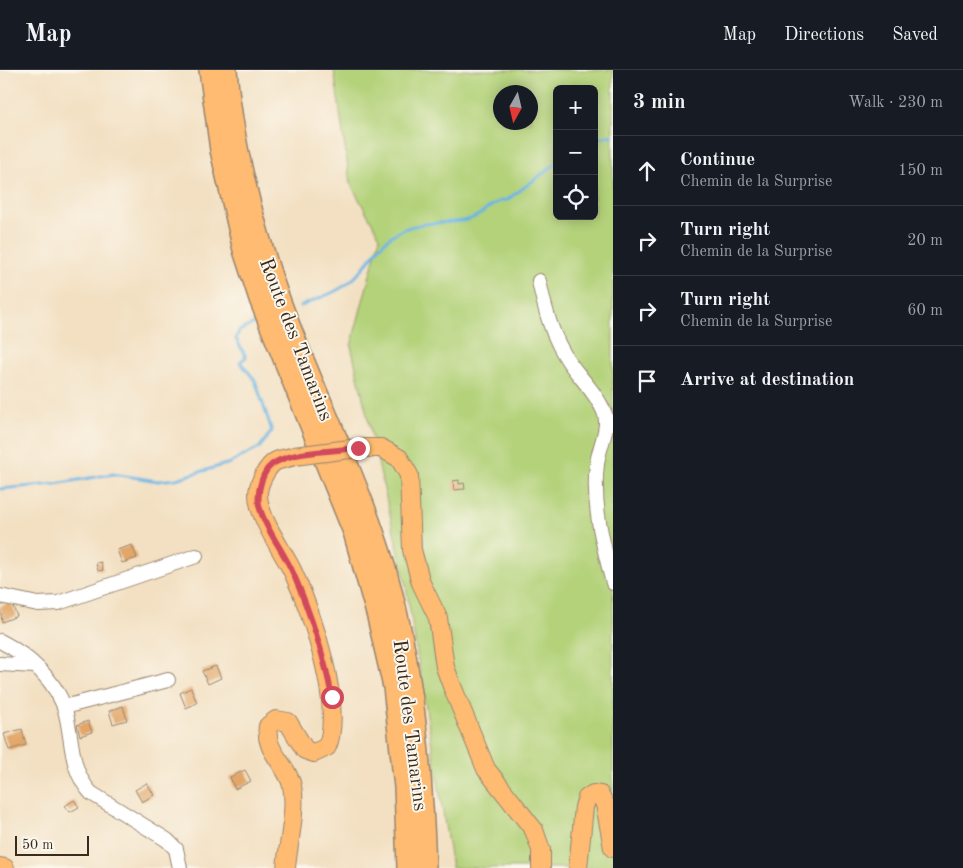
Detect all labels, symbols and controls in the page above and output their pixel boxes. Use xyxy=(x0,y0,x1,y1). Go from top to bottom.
text: Map xyxy=(25,23,72,47)
text: Map xyxy=(723,26,756,44)
text: Directions xyxy=(784,26,864,44)
text: Saved xyxy=(892,26,938,44)
north arrow xyxy=(493,85,538,130)
map controls xyxy=(553,85,598,220)
button: + xyxy=(553,85,598,130)
text: 3 min xyxy=(633,92,686,113)
text: Walk · 230 m xyxy=(848,95,943,111)
button: − xyxy=(553,130,598,175)
text: Continue xyxy=(680,151,755,170)
icon: ahead xyxy=(633,157,661,185)
text: 150 m xyxy=(898,163,943,179)
text: Chemin de la Surprise xyxy=(680,174,832,190)
button: locate xyxy=(553,175,598,220)
text: Turn right xyxy=(680,221,770,240)
icon: right xyxy=(633,227,661,255)
text: 20 m xyxy=(907,233,943,249)
text: Chemin de la Surprise xyxy=(680,244,832,260)
street label: Route des Tamarins xyxy=(255,256,335,424)
text: Turn right xyxy=(680,291,770,310)
icon: right xyxy=(633,297,661,325)
text: 60 m xyxy=(907,303,943,319)
text: Chemin de la Surprise xyxy=(680,314,832,330)
icon: arrive xyxy=(633,367,661,395)
text: Arrive at destination xyxy=(680,371,854,390)
route end xyxy=(347,437,370,460)
street label: Route des Tamarins xyxy=(389,638,429,812)
route start xyxy=(321,686,344,709)
scale bar xyxy=(15,833,89,856)
text: 50 m xyxy=(22,838,53,852)

